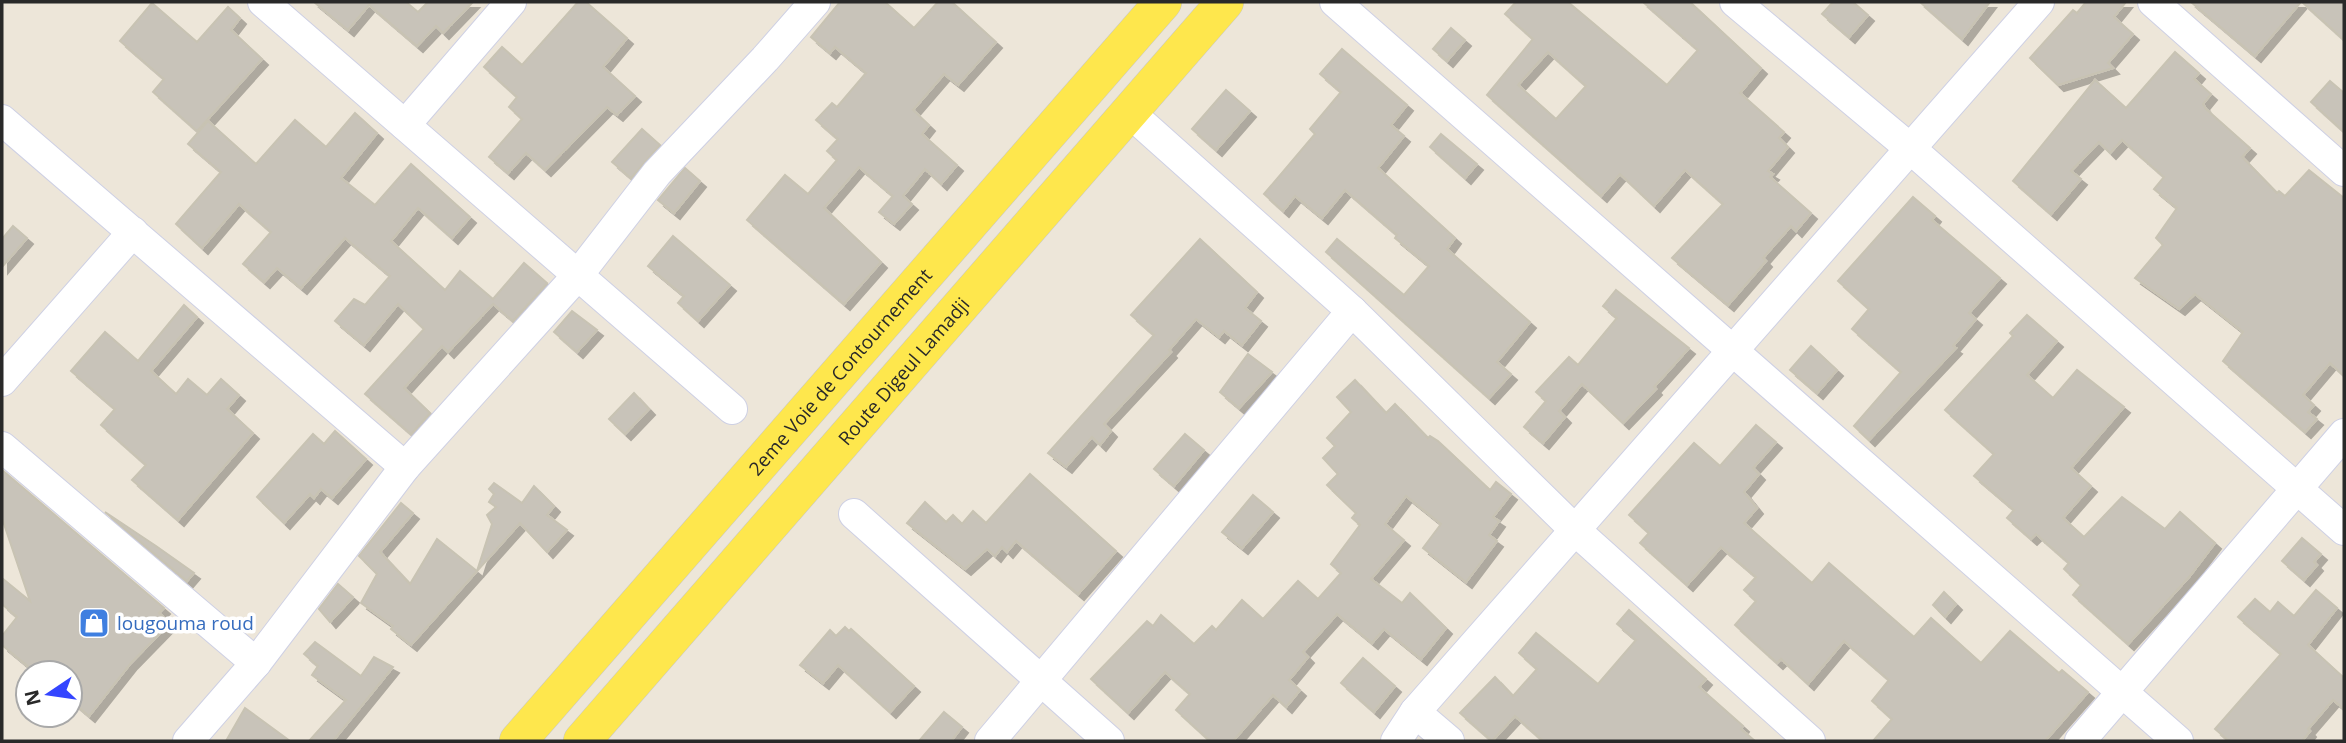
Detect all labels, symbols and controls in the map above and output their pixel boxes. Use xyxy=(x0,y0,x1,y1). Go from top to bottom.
street label: 2eme Voie de Contournement xyxy=(743,263,938,481)
street label: Route Digeul Lamadji xyxy=(832,292,975,451)
shop icon: lougouma roud xyxy=(77,606,111,640)
place label: lougouma roud xyxy=(117,610,254,636)
north arrow xyxy=(14,659,84,729)
text: N xyxy=(18,687,47,708)

